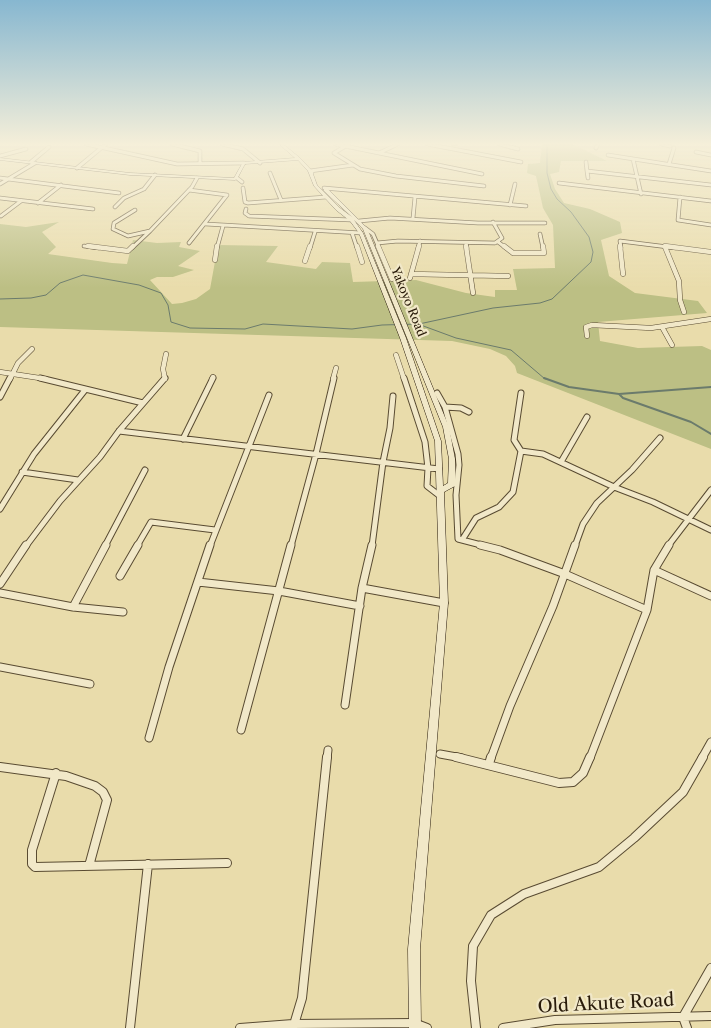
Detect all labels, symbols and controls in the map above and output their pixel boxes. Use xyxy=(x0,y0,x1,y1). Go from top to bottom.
street label: Yakoyo Road xyxy=(388,265,428,339)
street label: Old Akute Road xyxy=(537,990,675,1018)

